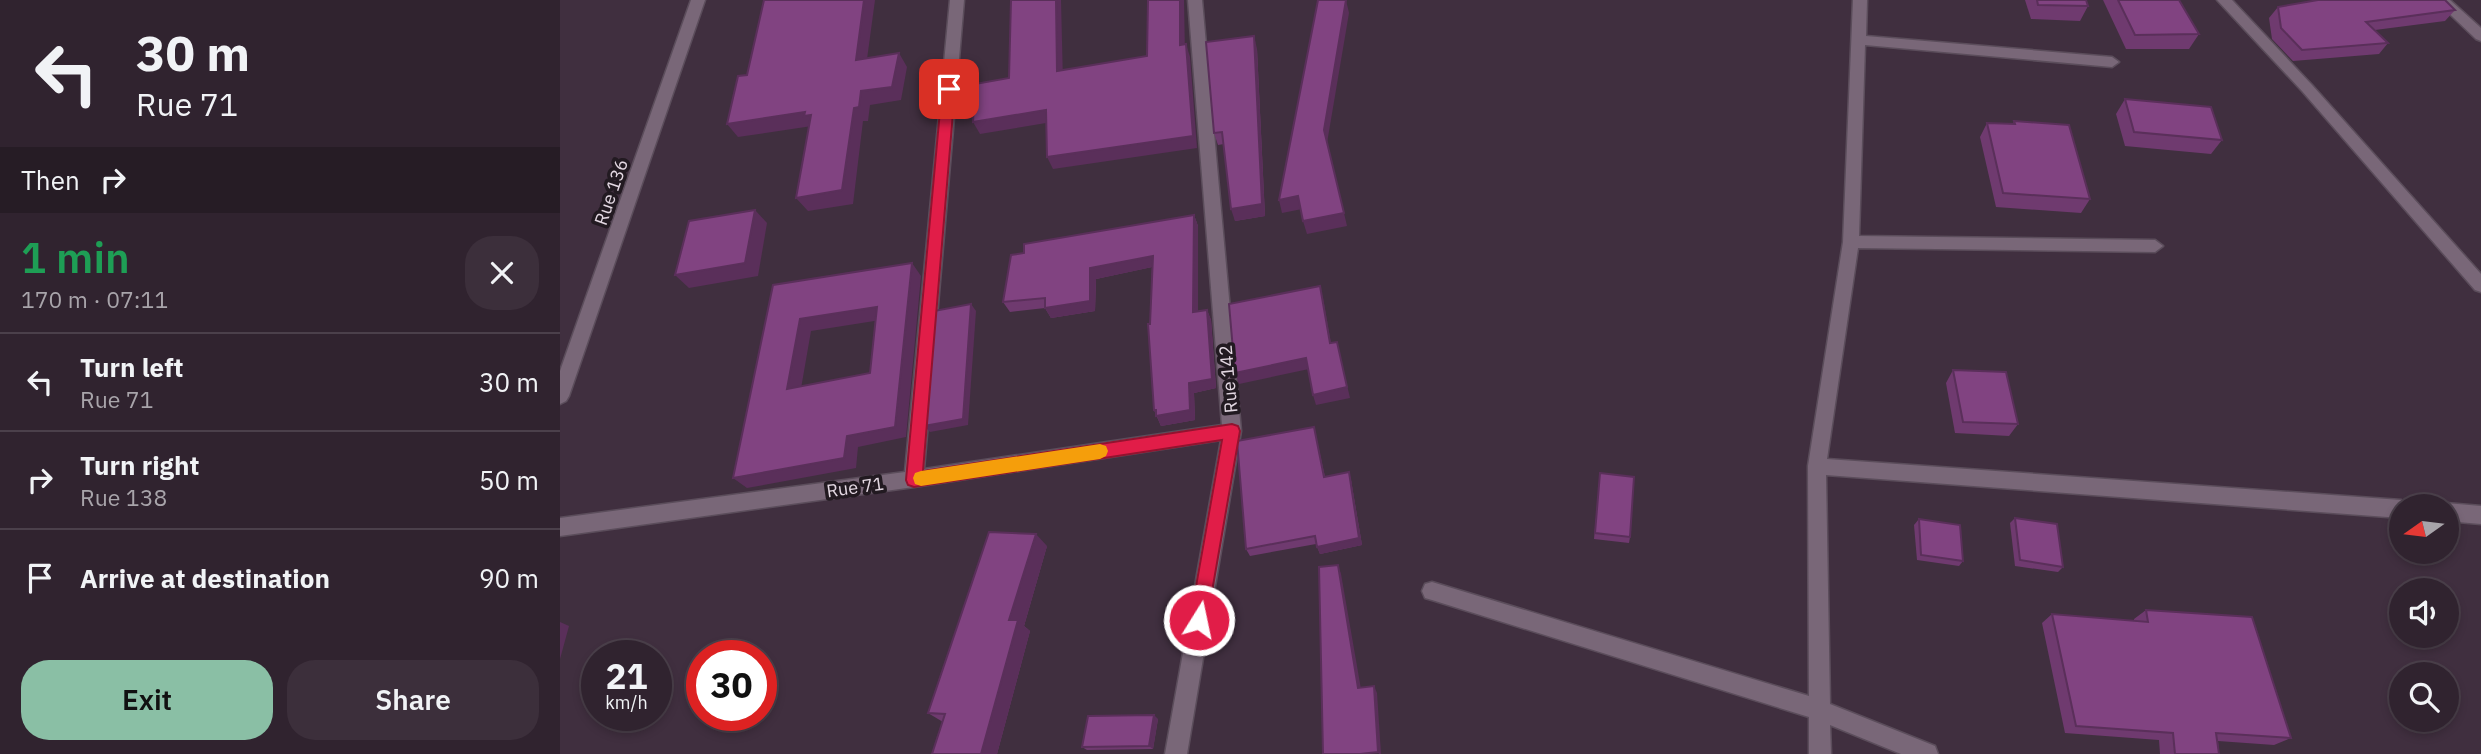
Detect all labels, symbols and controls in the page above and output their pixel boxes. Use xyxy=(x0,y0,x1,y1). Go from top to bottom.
text: 30 m xyxy=(136,21,250,84)
icon: left xyxy=(21,28,112,119)
pin xyxy=(919,59,979,119)
icon: arrive xyxy=(930,70,968,108)
text: Rue 71 xyxy=(136,83,238,125)
street label: Rue 136 xyxy=(589,156,633,228)
icon: right xyxy=(94,161,132,199)
text: Then xyxy=(21,163,80,197)
text: 1 min xyxy=(21,230,130,285)
button: close xyxy=(465,236,539,310)
text: 170 m · 07:11 xyxy=(21,284,168,314)
street label: Rue 142 xyxy=(1214,344,1242,414)
text: Turn left xyxy=(80,350,183,384)
icon: left xyxy=(21,363,59,401)
text: 30 m xyxy=(479,365,539,399)
text: Rue 71 xyxy=(80,384,153,414)
text: Turn right xyxy=(80,448,199,482)
icon: right xyxy=(21,461,59,499)
text: 50 m xyxy=(479,463,539,497)
street label: Rue 71 xyxy=(825,472,885,502)
text: Rue 138 xyxy=(80,482,167,512)
north arrow xyxy=(2389,494,2459,564)
map controls xyxy=(2389,494,2459,732)
icon: arrive xyxy=(21,559,59,597)
text: Arrive at destination xyxy=(80,561,330,595)
text: 90 m xyxy=(479,561,539,595)
button: sound xyxy=(2389,578,2459,648)
position arrow xyxy=(1162,583,1236,657)
speed limit sign: 30 xyxy=(686,640,777,731)
text: 21 xyxy=(605,653,648,699)
button: Exit xyxy=(21,660,273,740)
button: Share xyxy=(287,660,539,740)
button: search xyxy=(2389,662,2459,732)
text: km/h xyxy=(605,691,648,714)

